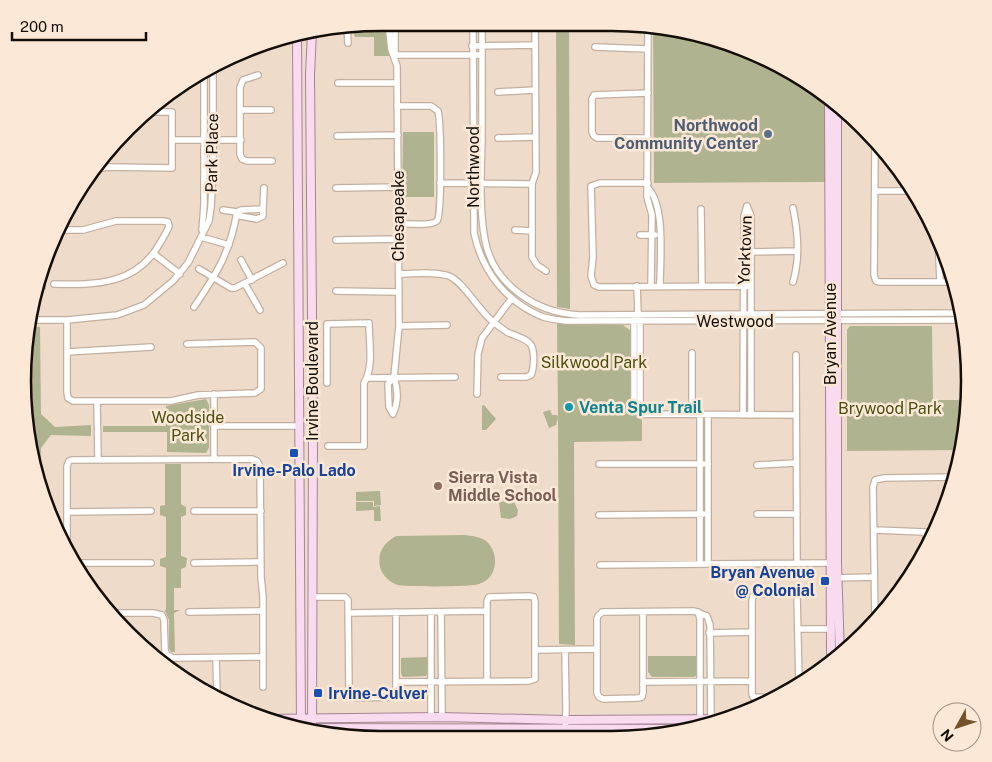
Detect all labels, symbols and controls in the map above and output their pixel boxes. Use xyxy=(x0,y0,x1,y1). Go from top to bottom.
scale bar xyxy=(12,10,146,42)
text: 200 m xyxy=(20,18,64,35)
street label: Park Place xyxy=(202,113,222,193)
place label: Northwood Community Center xyxy=(614,116,758,153)
street label: Northwood xyxy=(464,126,483,208)
marker: Northwood Community Center xyxy=(762,128,774,140)
street label: Chesapeake xyxy=(389,170,408,262)
street label: Yorktown xyxy=(734,215,756,285)
street label: Bryan Avenue xyxy=(821,283,840,385)
street label: Westwood xyxy=(696,312,774,331)
street label: Irvine Boulevard xyxy=(303,321,322,441)
park label: Silkwood Park xyxy=(541,353,647,372)
place label: Venta Spur Trail xyxy=(579,398,702,417)
park label: Brywood Park xyxy=(838,399,942,418)
marker: Venta Spur Trail xyxy=(563,401,575,413)
park label: Woodside Park xyxy=(152,408,224,445)
marker: Irvine-Palo Lado xyxy=(288,447,300,459)
place label: Irvine-Palo Lado xyxy=(232,461,356,480)
place label: Sierra Vista Middle School xyxy=(448,468,557,505)
marker: Sierra Vista Middle School xyxy=(432,480,444,492)
place label: Bryan Avenue @ Colonial xyxy=(710,563,815,600)
marker: Bryan Avenue @ Colonial xyxy=(819,575,831,587)
place label: Irvine-Culver xyxy=(328,684,428,703)
marker: Irvine-Culver xyxy=(312,687,324,699)
north arrow xyxy=(932,702,982,752)
text: N xyxy=(937,726,957,745)

